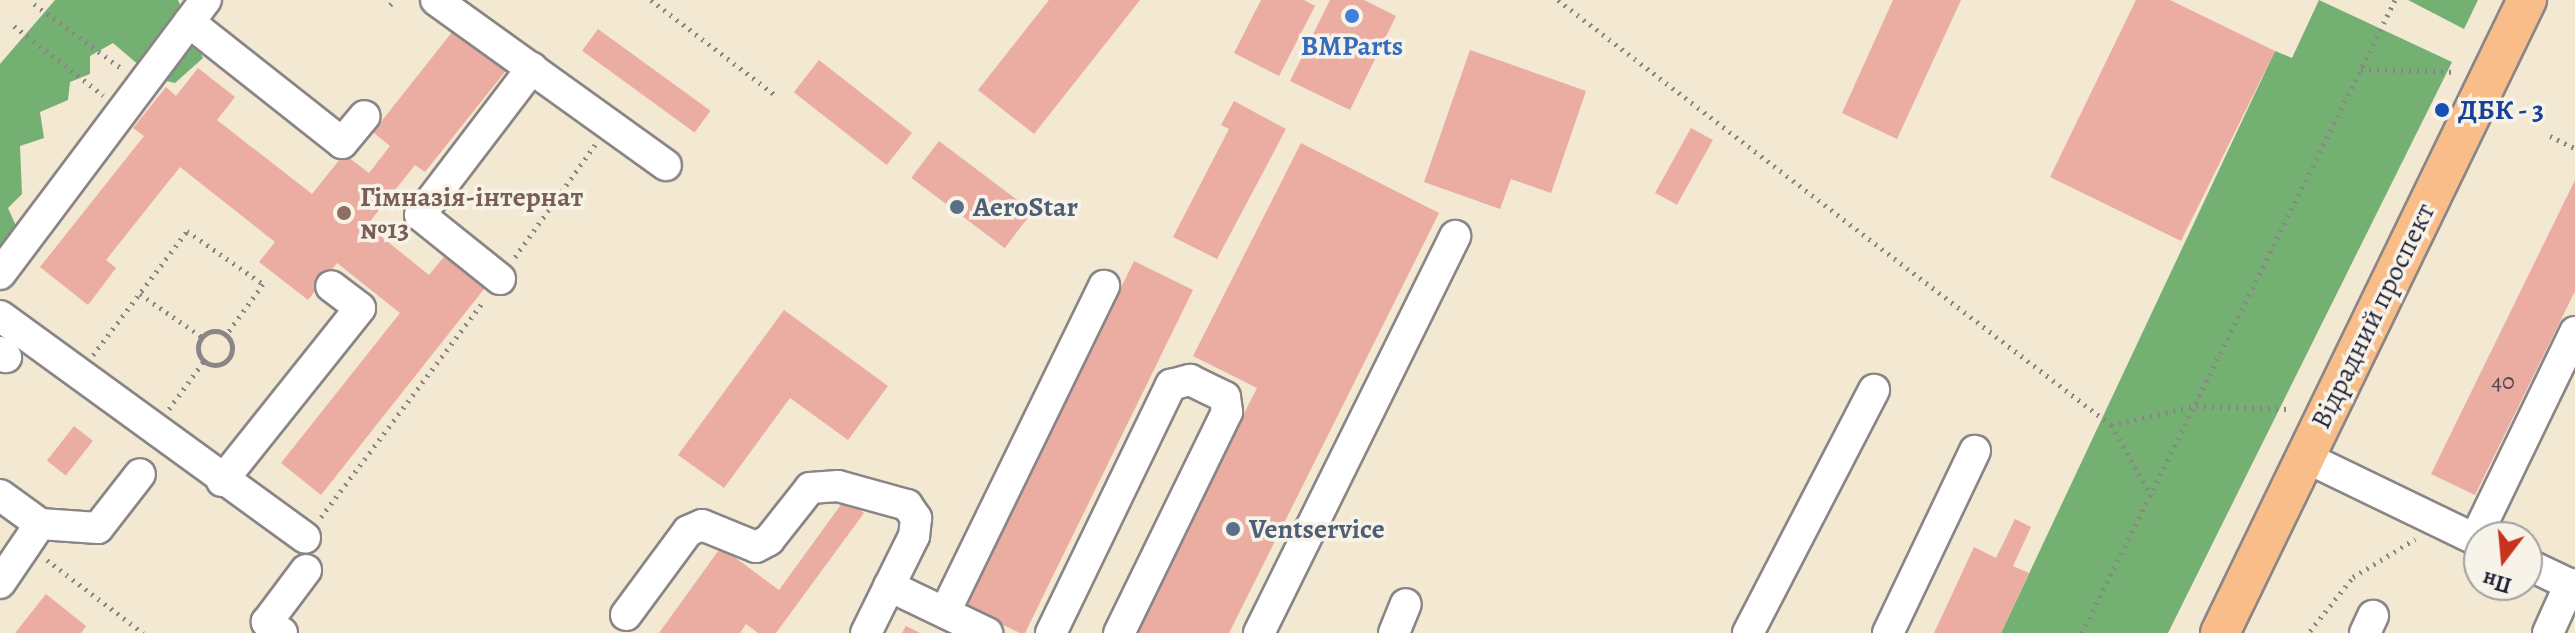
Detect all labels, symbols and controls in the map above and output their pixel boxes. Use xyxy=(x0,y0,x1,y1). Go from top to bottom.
marker: BMParts xyxy=(1343,7,1361,25)
place label: BMParts xyxy=(1301,29,1403,63)
place label: ДБК - 3 xyxy=(2458,93,2545,127)
marker: ДБК - 3 xyxy=(2433,101,2451,119)
place label: Гімназія-інтернат №13 xyxy=(360,180,583,246)
place label: AeroStar xyxy=(973,190,1078,224)
marker: AeroStar xyxy=(948,198,966,216)
street label: Відрадний проспект xyxy=(2304,198,2442,434)
marker: Гімназія-інтернат №13 xyxy=(335,204,353,222)
house number: 40 xyxy=(2491,368,2515,396)
place label: Ventservice xyxy=(1249,512,1385,546)
marker: Ventservice xyxy=(1224,520,1242,538)
north arrow xyxy=(2463,521,2543,601)
text: Пн xyxy=(2479,564,2515,601)

